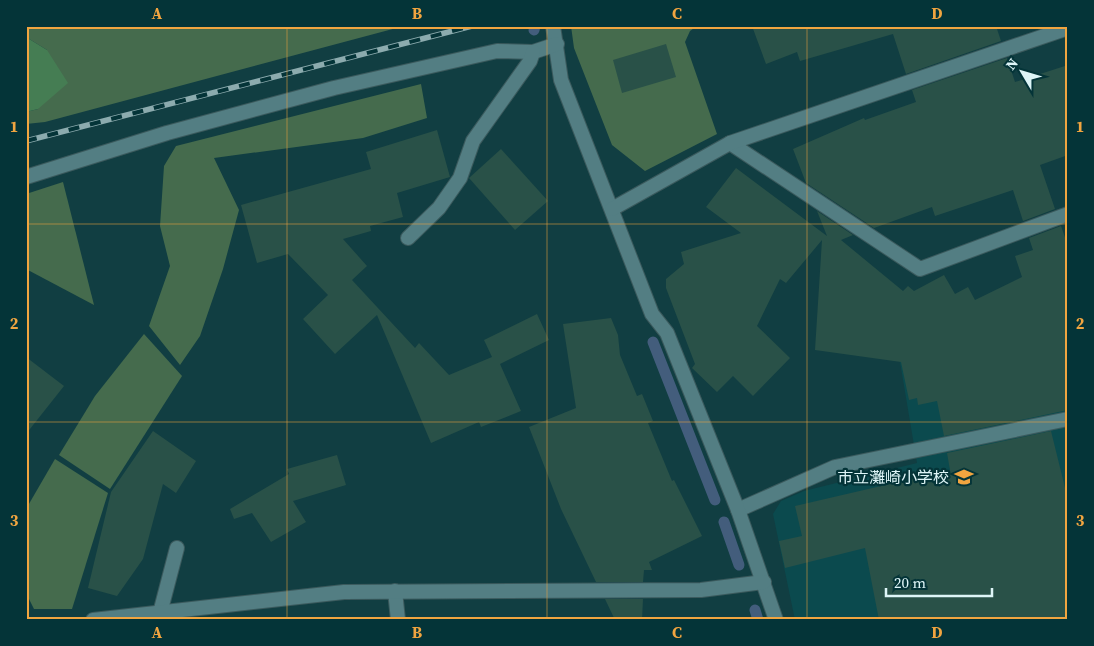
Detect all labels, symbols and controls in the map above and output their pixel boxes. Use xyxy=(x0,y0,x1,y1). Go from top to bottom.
text: A xyxy=(152,2,163,24)
text: B xyxy=(412,2,423,24)
text: C xyxy=(672,2,682,24)
text: D xyxy=(931,2,943,24)
north arrow xyxy=(996,48,1046,98)
text: N xyxy=(1001,54,1023,74)
text: 1 xyxy=(10,115,18,137)
text: 1 xyxy=(1076,115,1084,137)
text: 2 xyxy=(10,312,19,334)
text: 2 xyxy=(1076,312,1085,334)
place label: 市立灘崎小学校 xyxy=(837,466,949,488)
school or university icon: 市立灘崎小学校 xyxy=(953,466,975,488)
text: 3 xyxy=(10,509,19,531)
text: 3 xyxy=(1076,509,1085,531)
scale bar xyxy=(886,566,993,598)
text: 20 m xyxy=(894,572,926,593)
text: A xyxy=(152,621,163,643)
text: B xyxy=(412,621,423,643)
text: C xyxy=(672,621,682,643)
text: D xyxy=(931,621,943,643)

